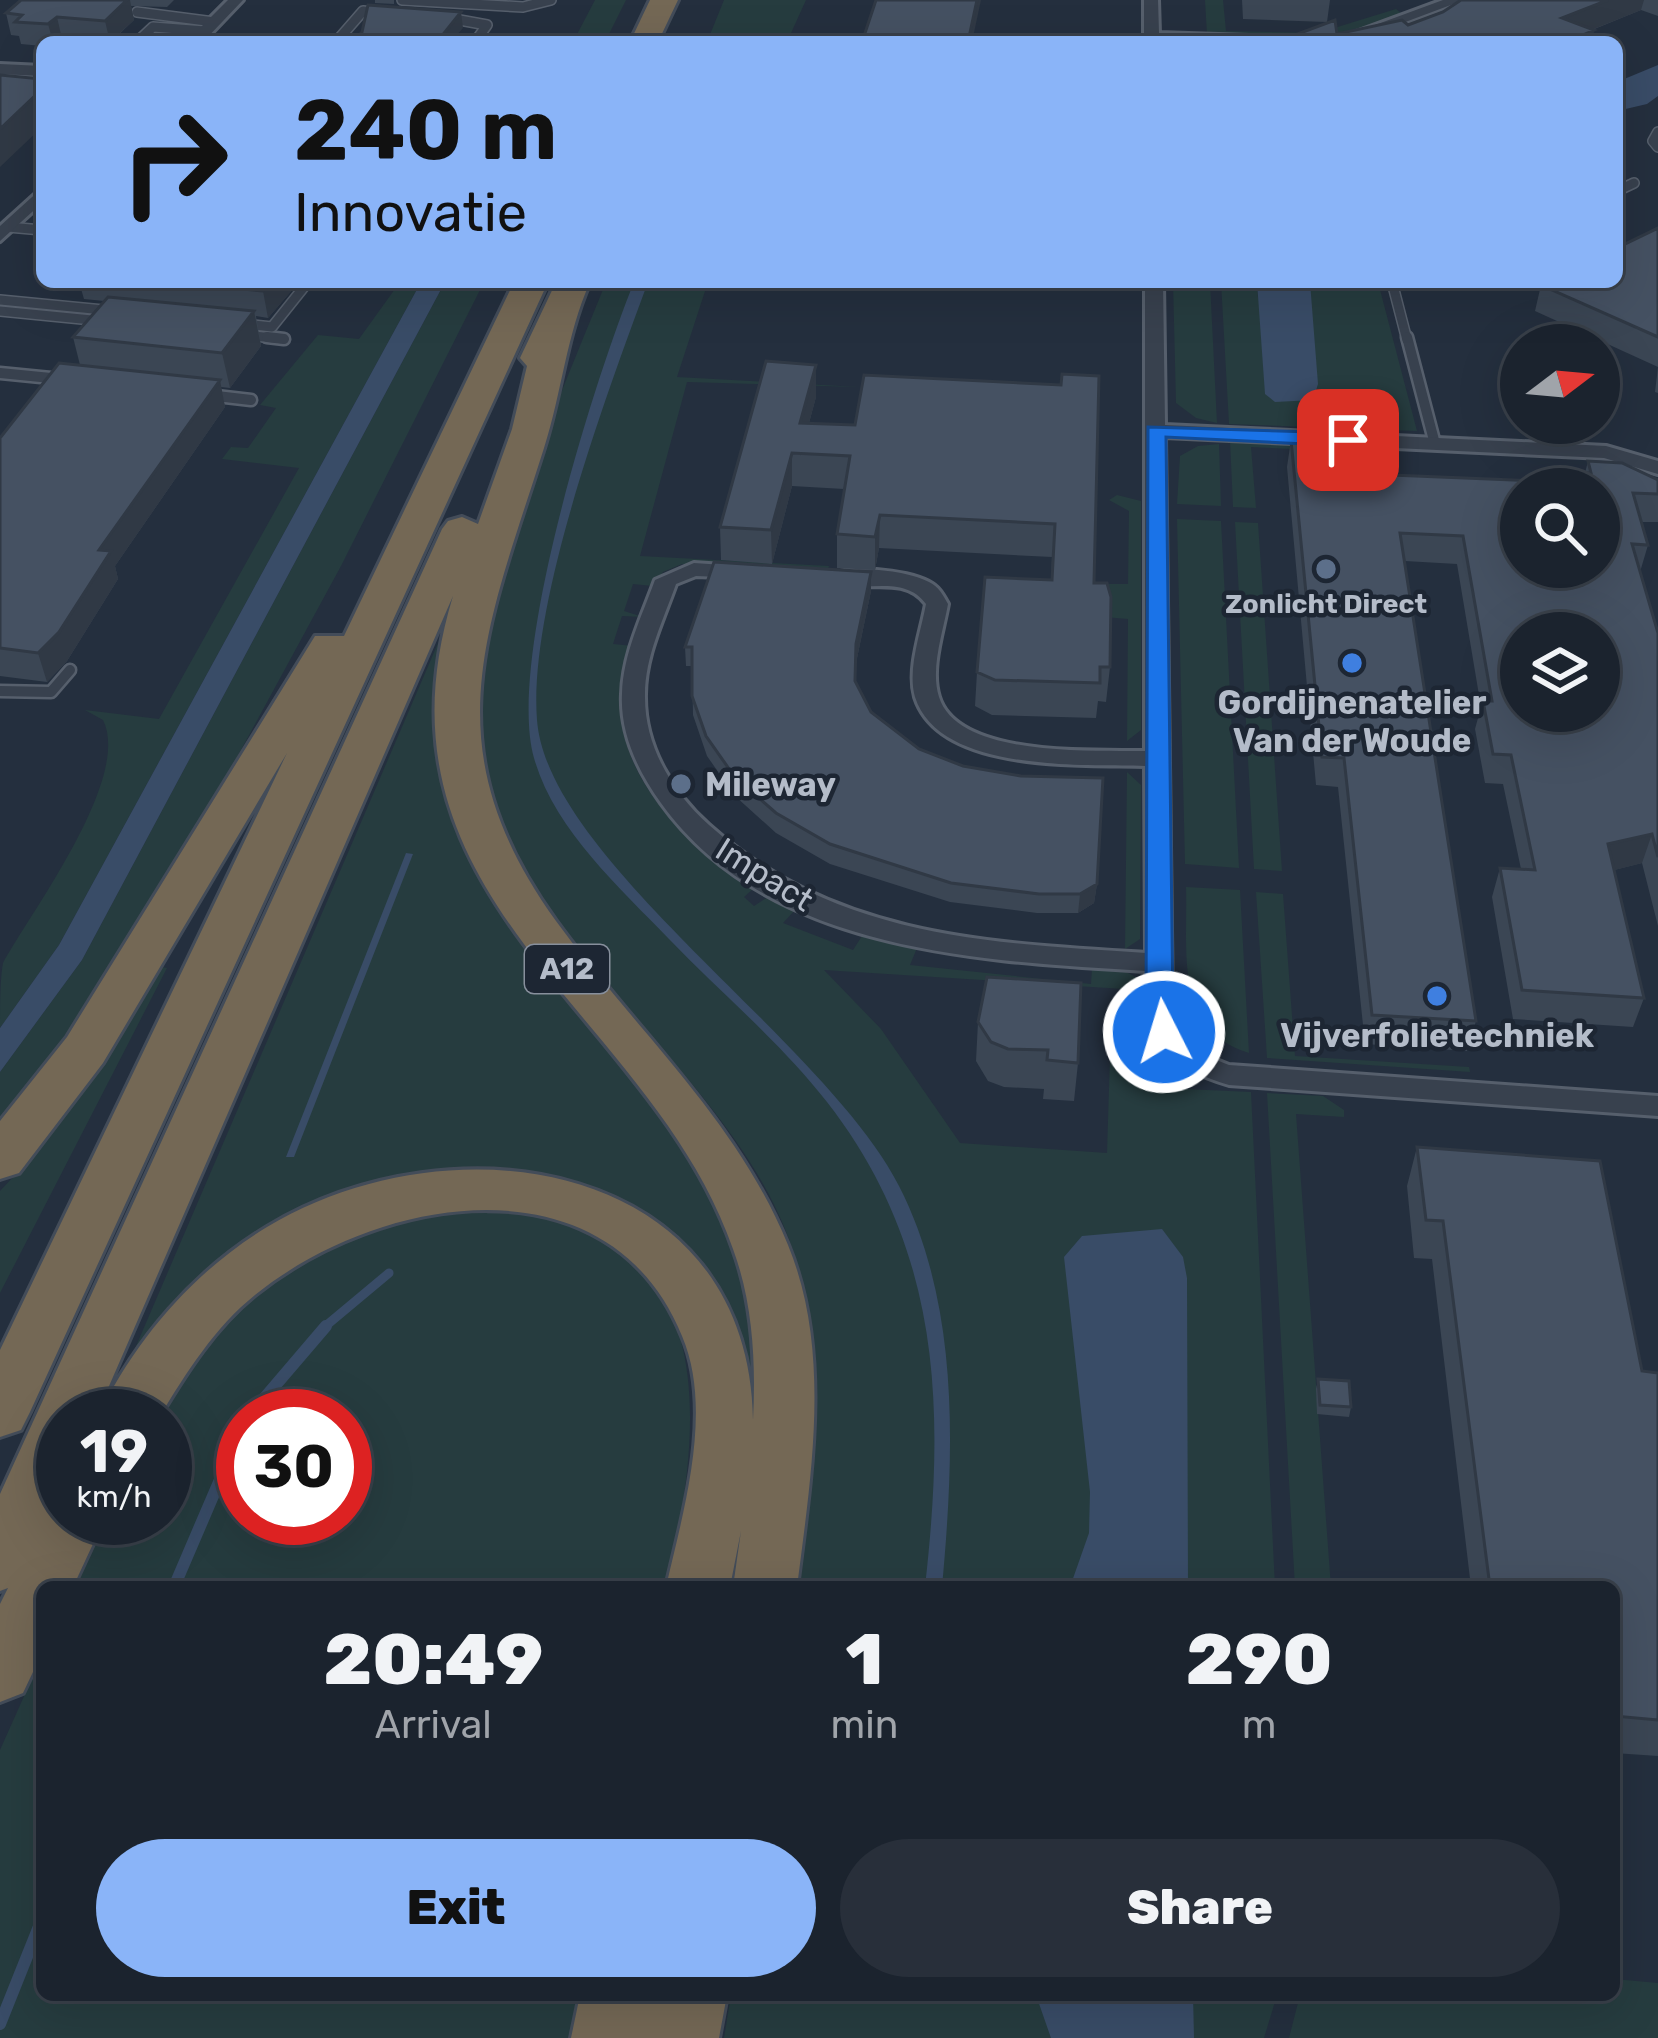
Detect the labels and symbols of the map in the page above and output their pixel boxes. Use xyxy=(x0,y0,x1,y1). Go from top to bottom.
north arrow xyxy=(1500,324,1620,444)
pin xyxy=(1297,389,1399,491)
marker: Zonlicht Direct xyxy=(1313,556,1339,582)
place label: Zonlicht Direct xyxy=(1225,588,1427,620)
marker: Gordijnenatelier Van der Woude xyxy=(1339,650,1365,676)
place label: Gordijnenatelier Van der Woude xyxy=(1218,683,1486,760)
place label: Mileway xyxy=(705,765,836,804)
marker: Mileway xyxy=(668,771,694,797)
street label: Impact xyxy=(709,829,821,919)
road number: A12 xyxy=(525,945,609,993)
position arrow xyxy=(1101,969,1227,1095)
marker: Vijverfolietechniek xyxy=(1424,983,1450,1009)
place label: Vijverfolietechniek xyxy=(1280,1016,1595,1055)
speed limit sign: 30 xyxy=(216,1389,372,1545)

